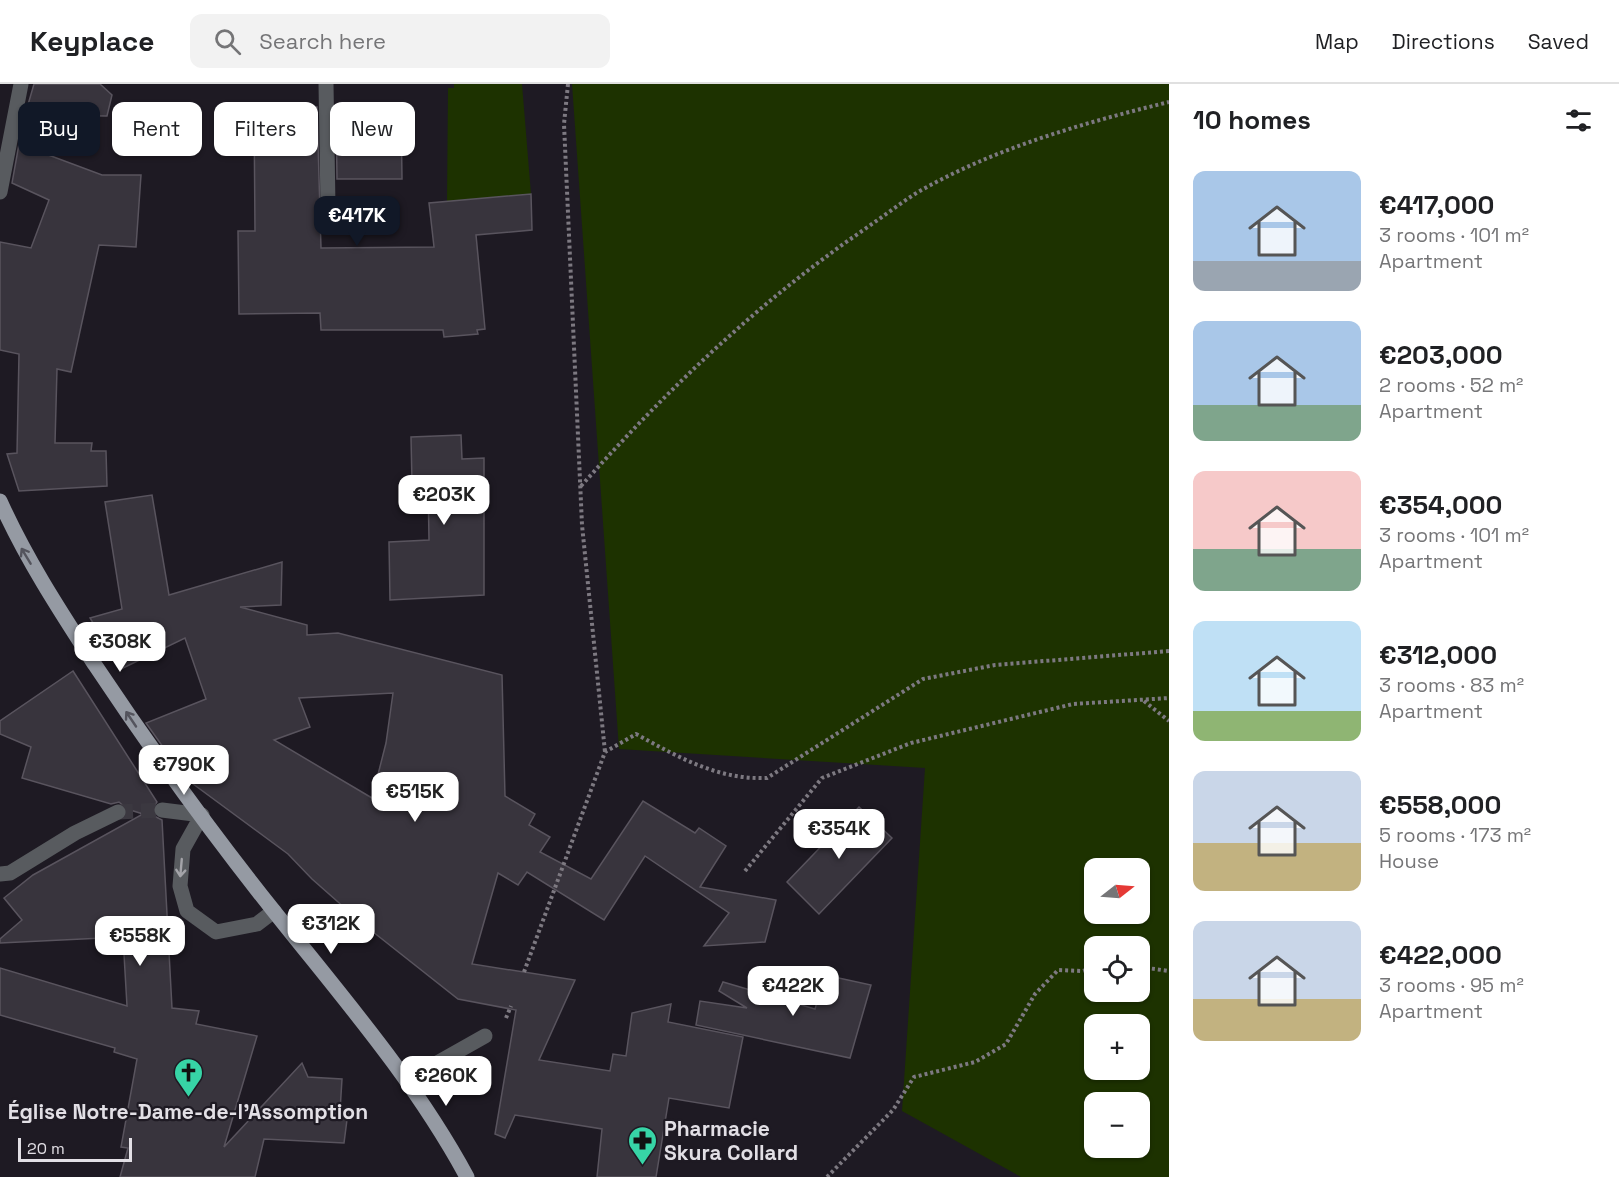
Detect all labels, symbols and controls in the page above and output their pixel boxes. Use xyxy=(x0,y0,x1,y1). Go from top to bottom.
search box xyxy=(190,14,610,68)
text: Keyplace xyxy=(30,23,154,59)
icon: search xyxy=(211,25,244,58)
text: Search here xyxy=(259,27,386,55)
text: Map xyxy=(1315,28,1359,55)
text: Directions xyxy=(1392,28,1495,55)
text: Saved xyxy=(1528,28,1589,55)
chip: Buy xyxy=(18,102,100,156)
chip: Rent xyxy=(112,102,202,156)
chip: Filters xyxy=(214,102,318,156)
chip: New xyxy=(330,102,415,156)
text: 10 homes xyxy=(1193,103,1311,137)
icon: filters xyxy=(1562,104,1595,137)
text: €417,000 xyxy=(1379,188,1494,222)
icon: home xyxy=(1241,195,1313,267)
pin: €417K xyxy=(315,196,399,247)
text: €417K xyxy=(328,202,386,228)
text: 3 rooms · 101 m² xyxy=(1379,222,1529,248)
text: Apartment xyxy=(1379,248,1483,274)
text: €203,000 xyxy=(1379,338,1503,372)
icon: home xyxy=(1241,345,1313,417)
text: 2 rooms · 52 m² xyxy=(1379,372,1523,398)
text: Apartment xyxy=(1379,398,1483,424)
pin: €203K xyxy=(402,475,486,526)
text: €203K xyxy=(412,481,476,507)
text: €354,000 xyxy=(1379,488,1502,522)
icon: home xyxy=(1241,495,1313,567)
text: 3 rooms · 101 m² xyxy=(1379,522,1529,548)
one-way arrow xyxy=(19,547,31,564)
text: Apartment xyxy=(1379,548,1483,574)
pin: €308K xyxy=(78,622,162,673)
text: €308K xyxy=(88,628,152,654)
text: €312,000 xyxy=(1379,638,1497,672)
icon: home xyxy=(1241,645,1313,717)
text: 3 rooms · 83 m² xyxy=(1379,672,1524,698)
text: Apartment xyxy=(1379,698,1483,724)
one-way arrow xyxy=(125,711,138,728)
pin: €790K xyxy=(142,745,226,796)
text: €790K xyxy=(153,751,215,777)
pin: €515K xyxy=(373,772,457,823)
text: €515K xyxy=(386,778,444,804)
text: €558,000 xyxy=(1379,788,1501,822)
icon: home xyxy=(1241,795,1313,867)
pin: €354K xyxy=(797,809,881,860)
text: €354K xyxy=(808,815,870,841)
text: 5 rooms · 173 m² xyxy=(1379,822,1531,848)
text: House xyxy=(1379,848,1439,874)
one-way arrow xyxy=(175,858,186,878)
north arrow xyxy=(1084,858,1150,924)
map controls xyxy=(1084,858,1150,1158)
pin: €312K xyxy=(289,904,373,955)
text: €312K xyxy=(302,910,360,936)
pin: €558K xyxy=(98,916,182,967)
text: €558K xyxy=(109,922,171,948)
button: locate xyxy=(1084,936,1150,1002)
text: €422,000 xyxy=(1379,938,1502,972)
icon: home xyxy=(1241,945,1313,1017)
pin: €422K xyxy=(751,966,835,1017)
text: €422K xyxy=(762,972,824,998)
text: 3 rooms · 95 m² xyxy=(1379,972,1524,998)
text: Apartment xyxy=(1379,998,1483,1024)
button: + xyxy=(1084,1014,1150,1080)
church icon: Église Notre-Dame-de-l'Assomption xyxy=(172,1056,204,1098)
pin: €260K xyxy=(404,1056,488,1107)
text: €260K xyxy=(414,1062,478,1088)
button: − xyxy=(1084,1092,1150,1158)
place label: Église Notre-Dame-de-l'Assomption xyxy=(8,1098,368,1125)
place label: Pharmacie Skura Collard xyxy=(664,1115,798,1166)
pharmacy icon: Pharmacie Skura Collard xyxy=(627,1124,659,1166)
scale bar xyxy=(18,1135,132,1162)
text: 20 m xyxy=(27,1138,65,1159)

